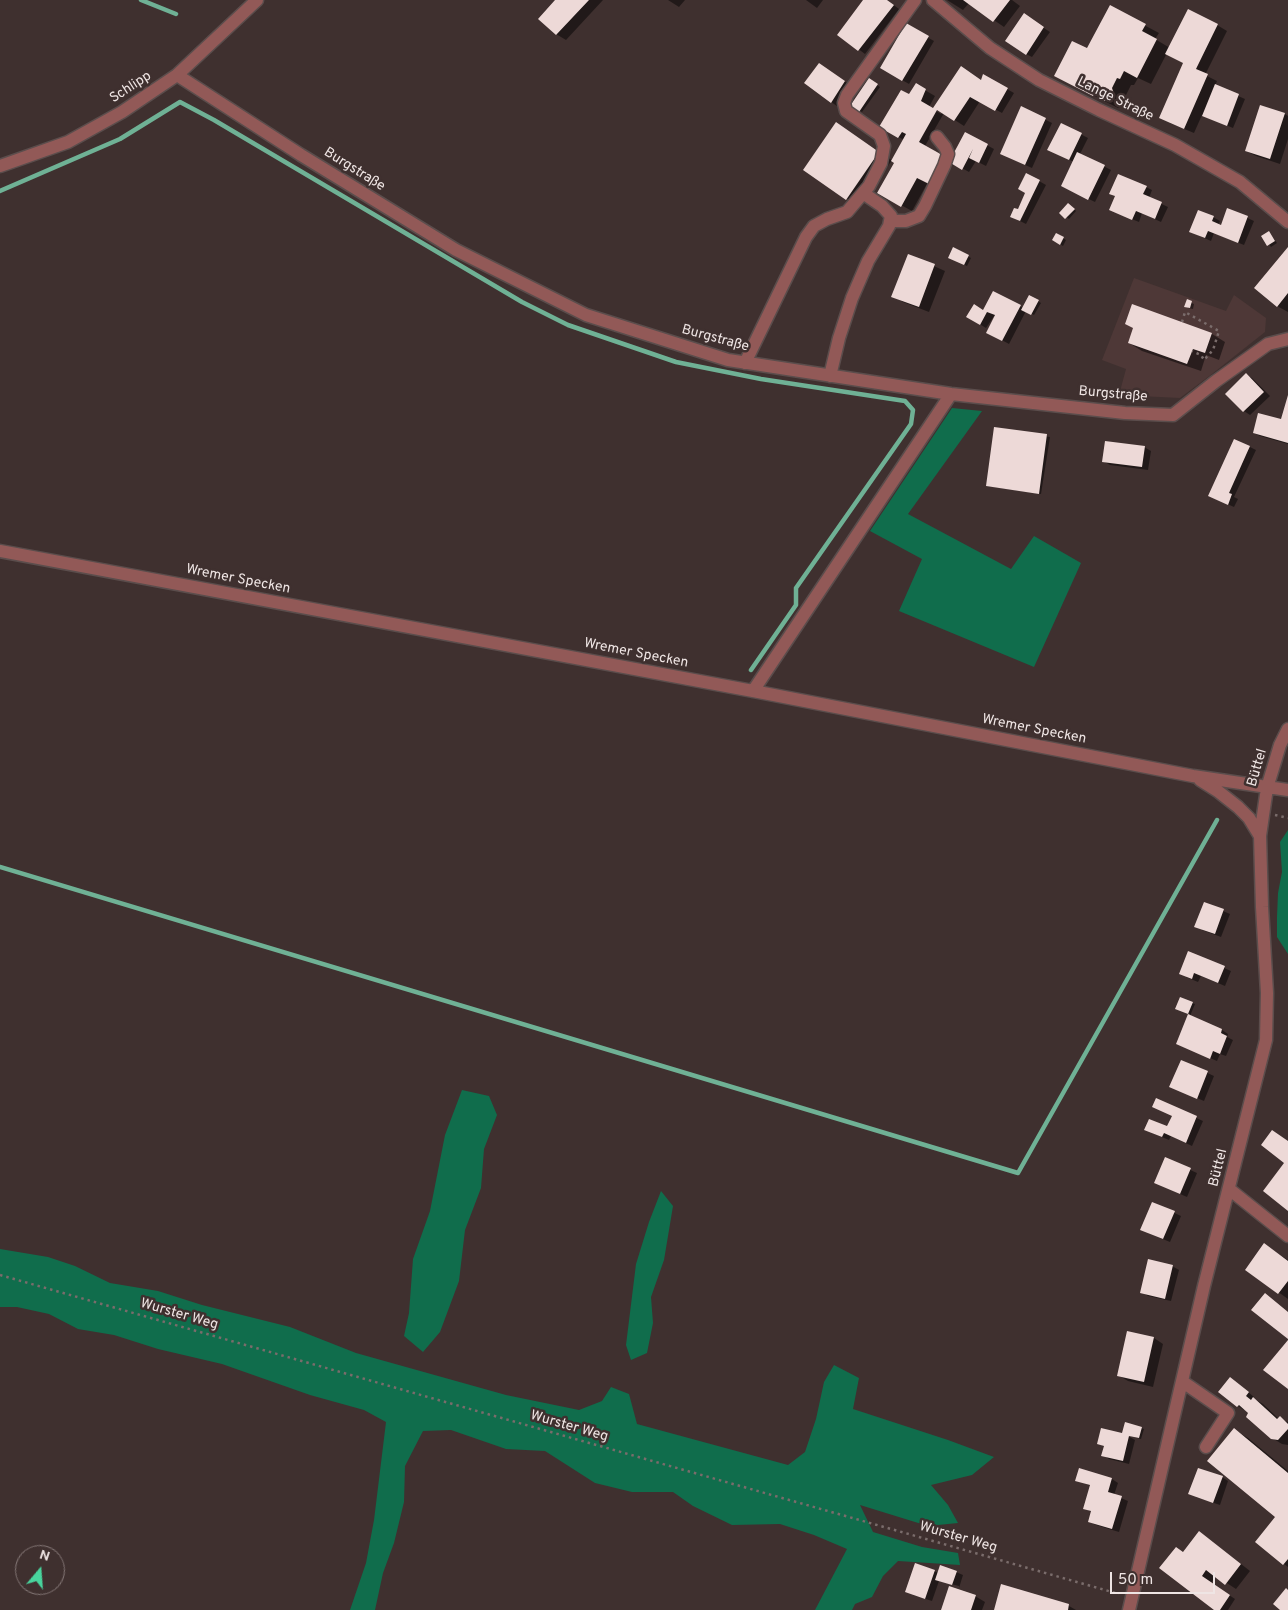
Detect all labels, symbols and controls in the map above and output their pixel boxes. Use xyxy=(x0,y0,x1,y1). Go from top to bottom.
street label: Schlipp xyxy=(107,68,155,108)
street label: Lange Straße xyxy=(1074,74,1156,126)
street label: Burgstraße xyxy=(320,145,388,195)
street label: Burgstraße xyxy=(679,322,751,356)
street label: Burgstraße xyxy=(1078,384,1148,406)
street label: Wremer Specken xyxy=(184,562,292,598)
street label: Wremer Specken xyxy=(582,636,690,672)
street label: Wremer Specken xyxy=(980,712,1088,748)
street label: Büttel xyxy=(1245,747,1271,789)
street label: Büttel xyxy=(1206,1147,1232,1189)
street label: Wurster Weg xyxy=(138,1296,220,1334)
street label: Wurster Weg xyxy=(528,1408,610,1446)
street label: Wurster Weg xyxy=(917,1519,999,1557)
north arrow xyxy=(15,1545,65,1595)
text: N xyxy=(37,1547,52,1566)
scale bar xyxy=(1113,1562,1218,1594)
text: 50 m xyxy=(1118,1571,1153,1590)

